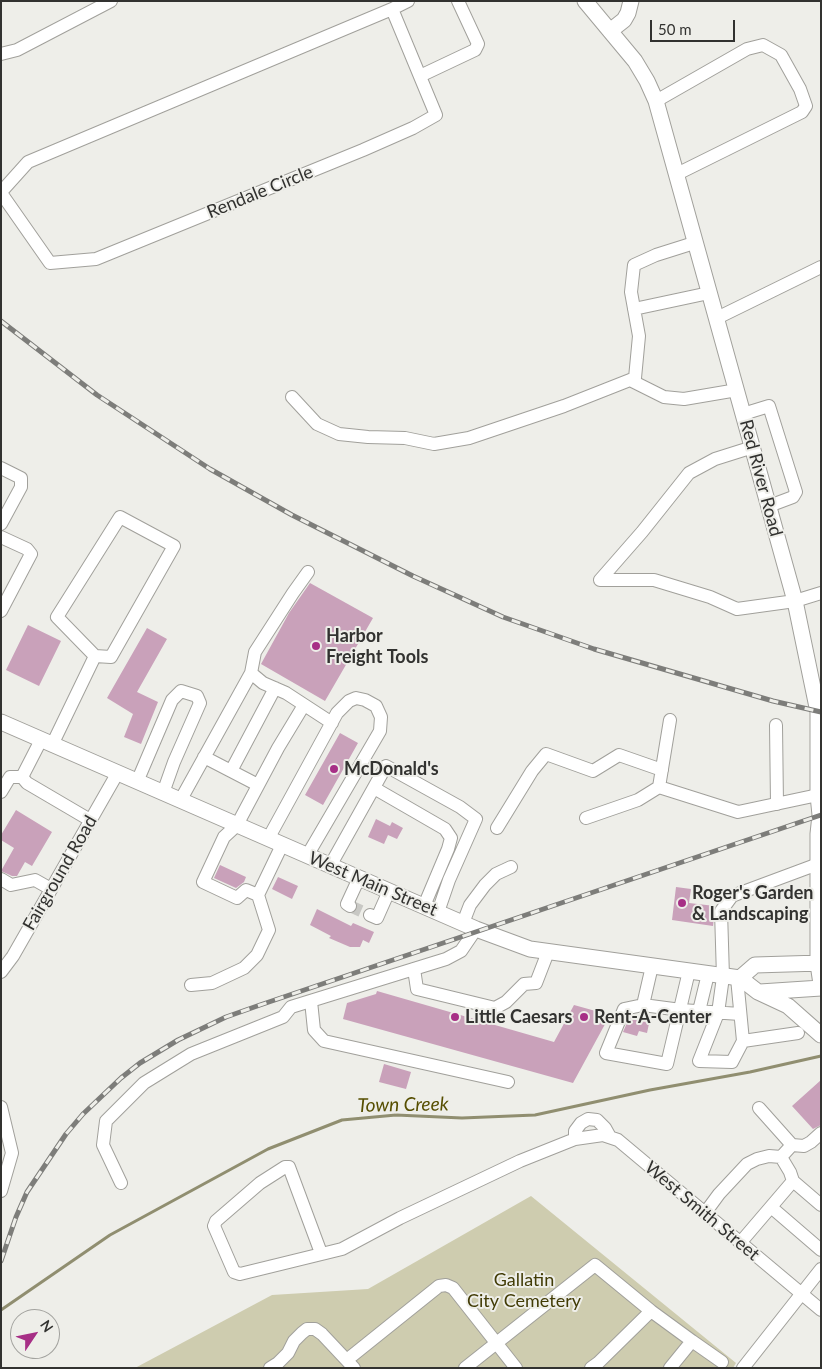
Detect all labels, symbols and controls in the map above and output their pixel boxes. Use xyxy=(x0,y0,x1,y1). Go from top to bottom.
scale bar xyxy=(652,10,737,42)
text: 50 m xyxy=(658,20,692,38)
street label: Rendale Circle xyxy=(204,161,316,223)
street label: Red River Road xyxy=(735,417,787,539)
place label: Harbor Freight Tools xyxy=(326,625,428,668)
marker: Harbor Freight Tools xyxy=(310,640,322,652)
place label: McDonald's xyxy=(344,758,439,780)
marker: McDonald's xyxy=(328,763,340,775)
street label: Fairground Road xyxy=(18,812,102,934)
street label: West Main Street xyxy=(305,847,441,921)
place label: Roger's Garden & Landscaping xyxy=(692,882,813,924)
marker: Roger's Garden & Landscaping xyxy=(676,897,688,909)
place label: Little Caesars xyxy=(465,1006,572,1028)
place label: Rent-A-Center xyxy=(594,1006,712,1028)
marker: Little Caesars xyxy=(449,1011,461,1023)
marker: Rent-A-Center xyxy=(578,1011,590,1023)
water label: Town Creek xyxy=(357,1093,449,1117)
street label: West Smith Street xyxy=(640,1157,764,1265)
park label: Gallatin City Cemetery xyxy=(467,1269,581,1312)
north arrow xyxy=(10,1309,60,1359)
text: N xyxy=(37,1317,57,1335)

